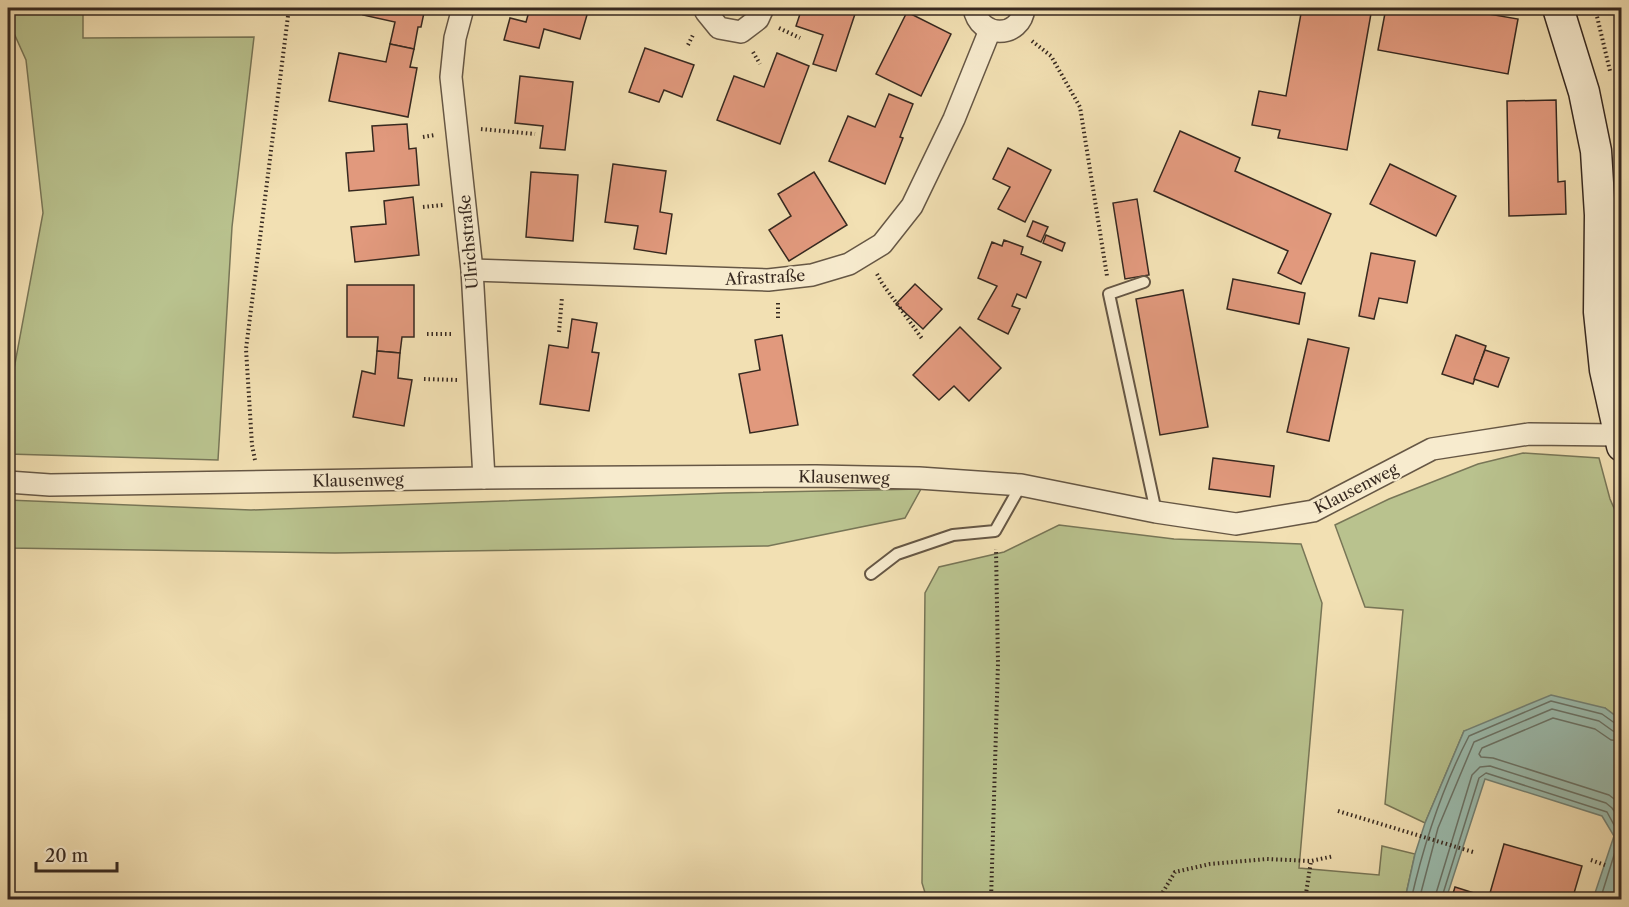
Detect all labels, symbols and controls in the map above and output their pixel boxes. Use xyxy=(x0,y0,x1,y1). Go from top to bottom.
street label: Ulrichstraße xyxy=(454,194,482,290)
street label: Afrastraße xyxy=(723,265,806,289)
street label: Klausenweg xyxy=(1311,458,1402,518)
street label: Klausenweg xyxy=(798,466,890,488)
street label: Klausenweg xyxy=(312,469,404,491)
scale bar xyxy=(36,835,117,873)
text: 20 m xyxy=(45,845,89,867)

